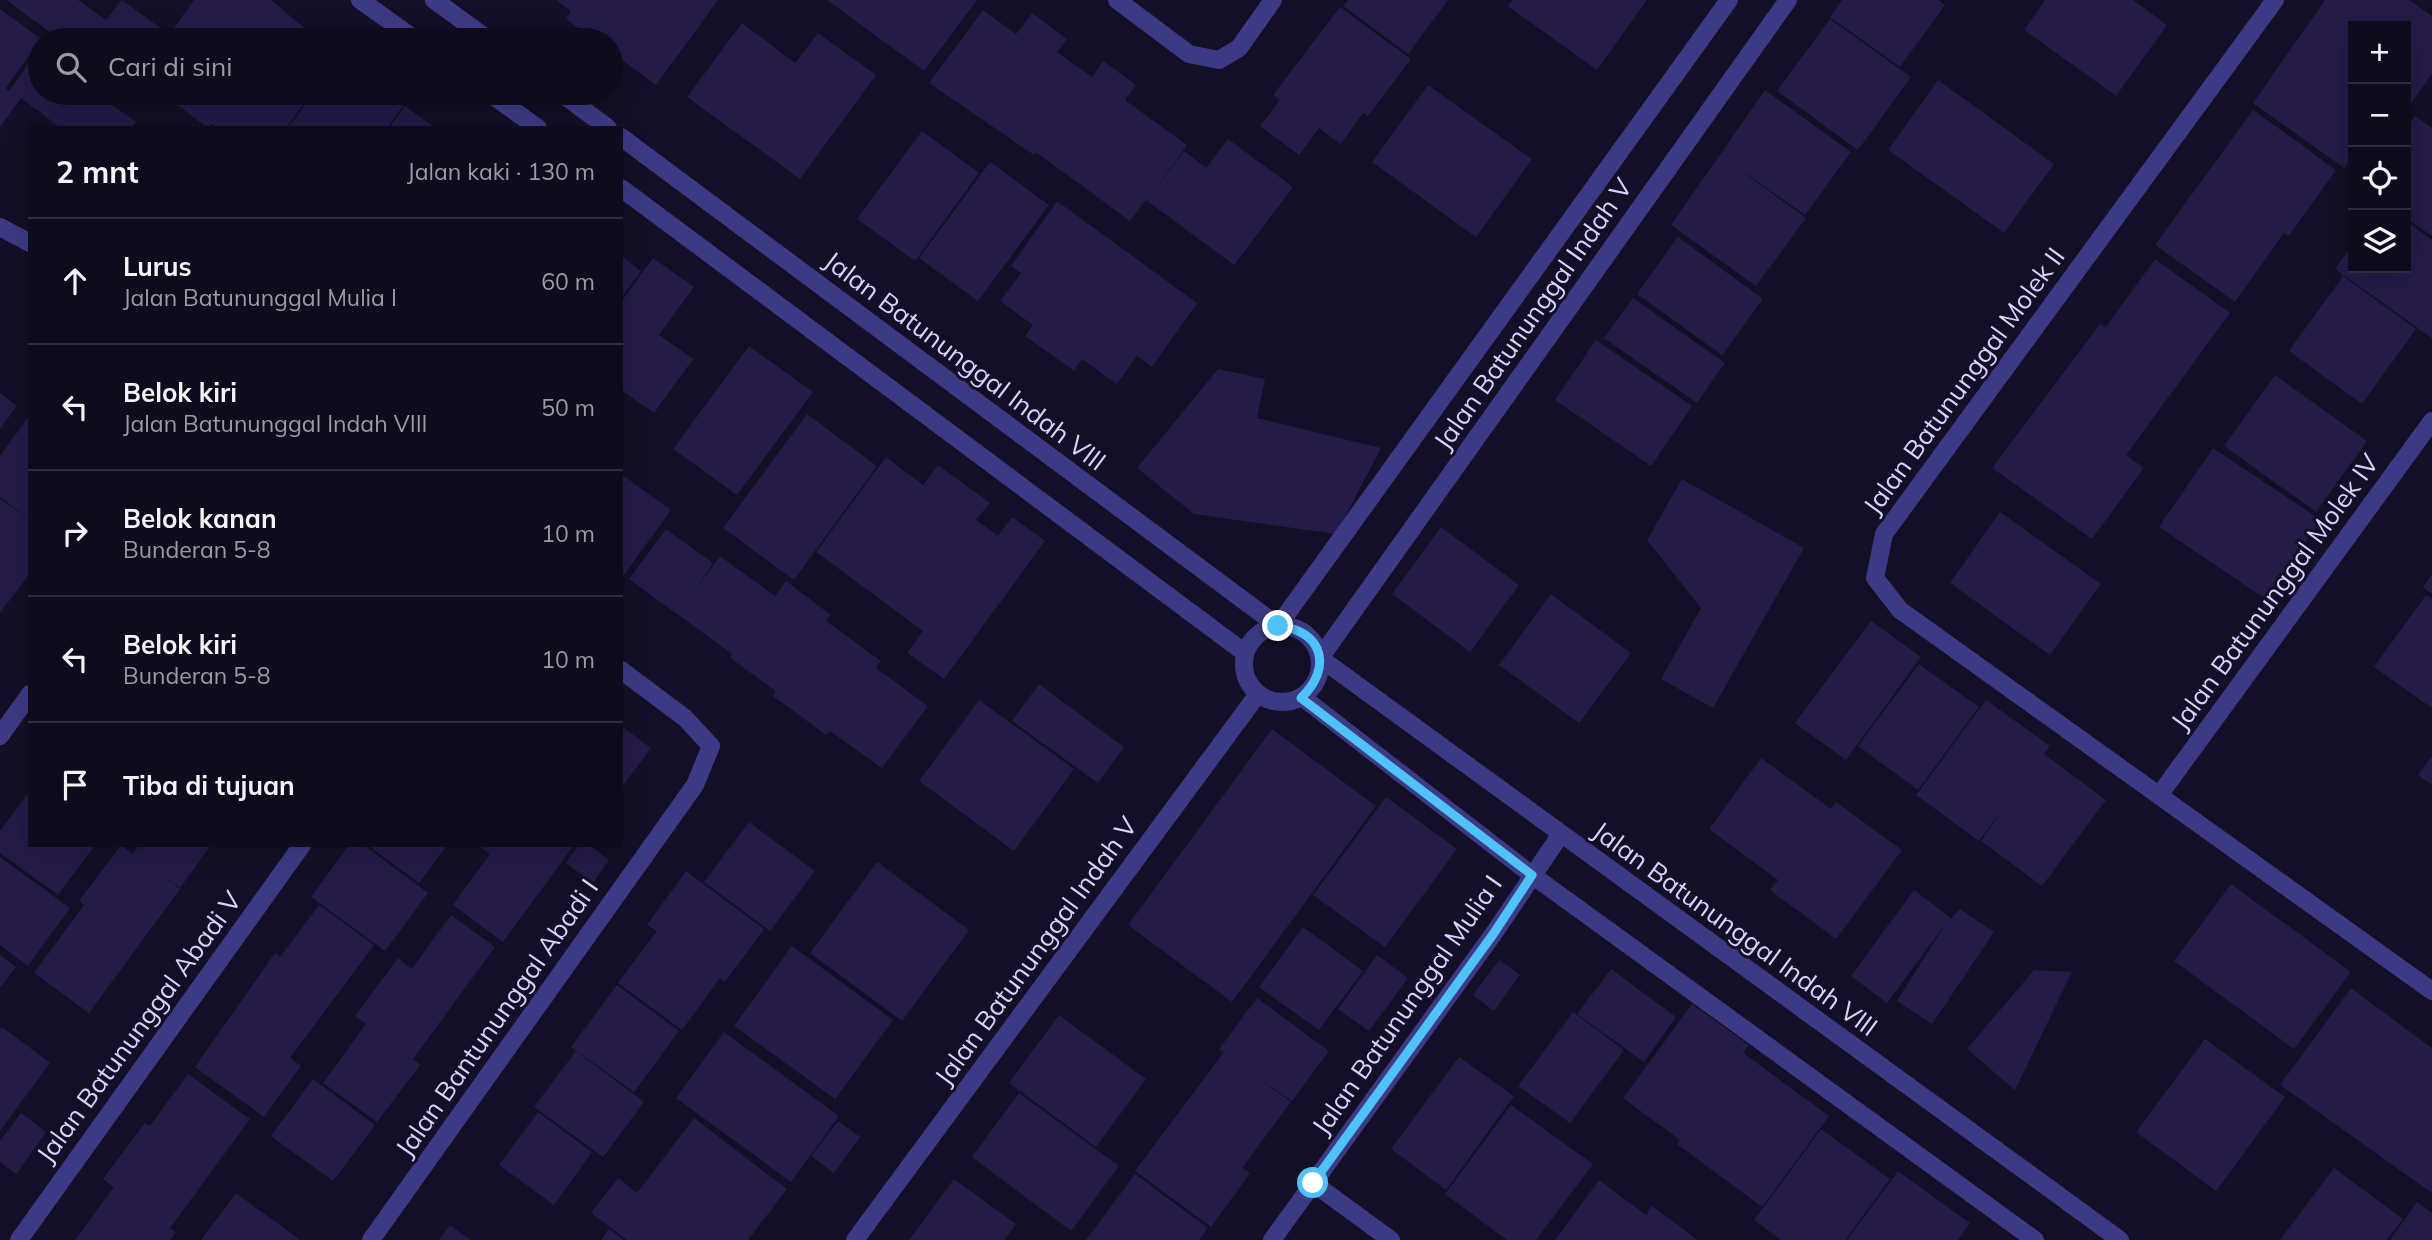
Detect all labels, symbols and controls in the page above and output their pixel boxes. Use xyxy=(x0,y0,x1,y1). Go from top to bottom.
map controls xyxy=(2348,21,2411,273)
button: + xyxy=(2348,21,2411,84)
search box xyxy=(28,28,623,105)
icon: search xyxy=(52,48,90,86)
text: Cari di sini xyxy=(108,50,232,83)
button: − xyxy=(2348,84,2411,147)
button: locate xyxy=(2348,147,2411,210)
text: 2 mnt xyxy=(56,153,139,191)
text: Jalan kaki · 130 m xyxy=(407,157,595,186)
street label: Jalan Batununggal Indah V xyxy=(1426,171,1640,456)
button: layers xyxy=(2348,210,2411,273)
street label: Jalan Batununggal Molek II xyxy=(1856,241,2072,521)
street label: Jalan Batununggal Indah VIII xyxy=(818,244,1113,477)
text: Lurus xyxy=(123,250,192,283)
icon: ahead xyxy=(56,262,94,300)
text: 60 m xyxy=(541,267,595,296)
text: Jalan Batununggal Mulia I xyxy=(123,283,397,312)
text: Belok kiri xyxy=(123,376,237,409)
icon: left xyxy=(56,388,94,426)
text: 50 m xyxy=(541,393,595,422)
text: Jalan Batununggal Indah VIII xyxy=(123,409,428,438)
street label: Jalan Batununggal Molek IV xyxy=(2163,446,2386,736)
text: Belok kanan xyxy=(123,502,277,535)
icon: right xyxy=(56,514,94,552)
text: 10 m xyxy=(541,519,595,548)
text: Bunderan 5-8 xyxy=(123,535,271,564)
route end xyxy=(1262,610,1293,641)
text: Belok kiri xyxy=(123,628,237,661)
icon: left xyxy=(56,640,94,678)
text: 10 m xyxy=(541,645,595,674)
text: Bunderan 5-8 xyxy=(123,661,271,690)
icon: arrive xyxy=(56,766,94,804)
text: Tiba di tujuan xyxy=(123,769,295,802)
street label: Jalan Batununggal Indah V xyxy=(927,809,1145,1092)
street label: Jalan Batununggal Indah VIII xyxy=(1586,814,1884,1043)
street label: Jalan Batununggal Mulia I xyxy=(1304,868,1509,1141)
street label: Jalan Bantununggal Abadi I xyxy=(388,872,605,1163)
street label: Jalan Batununggal Abadi V xyxy=(29,884,249,1169)
route start xyxy=(1297,1167,1328,1198)

